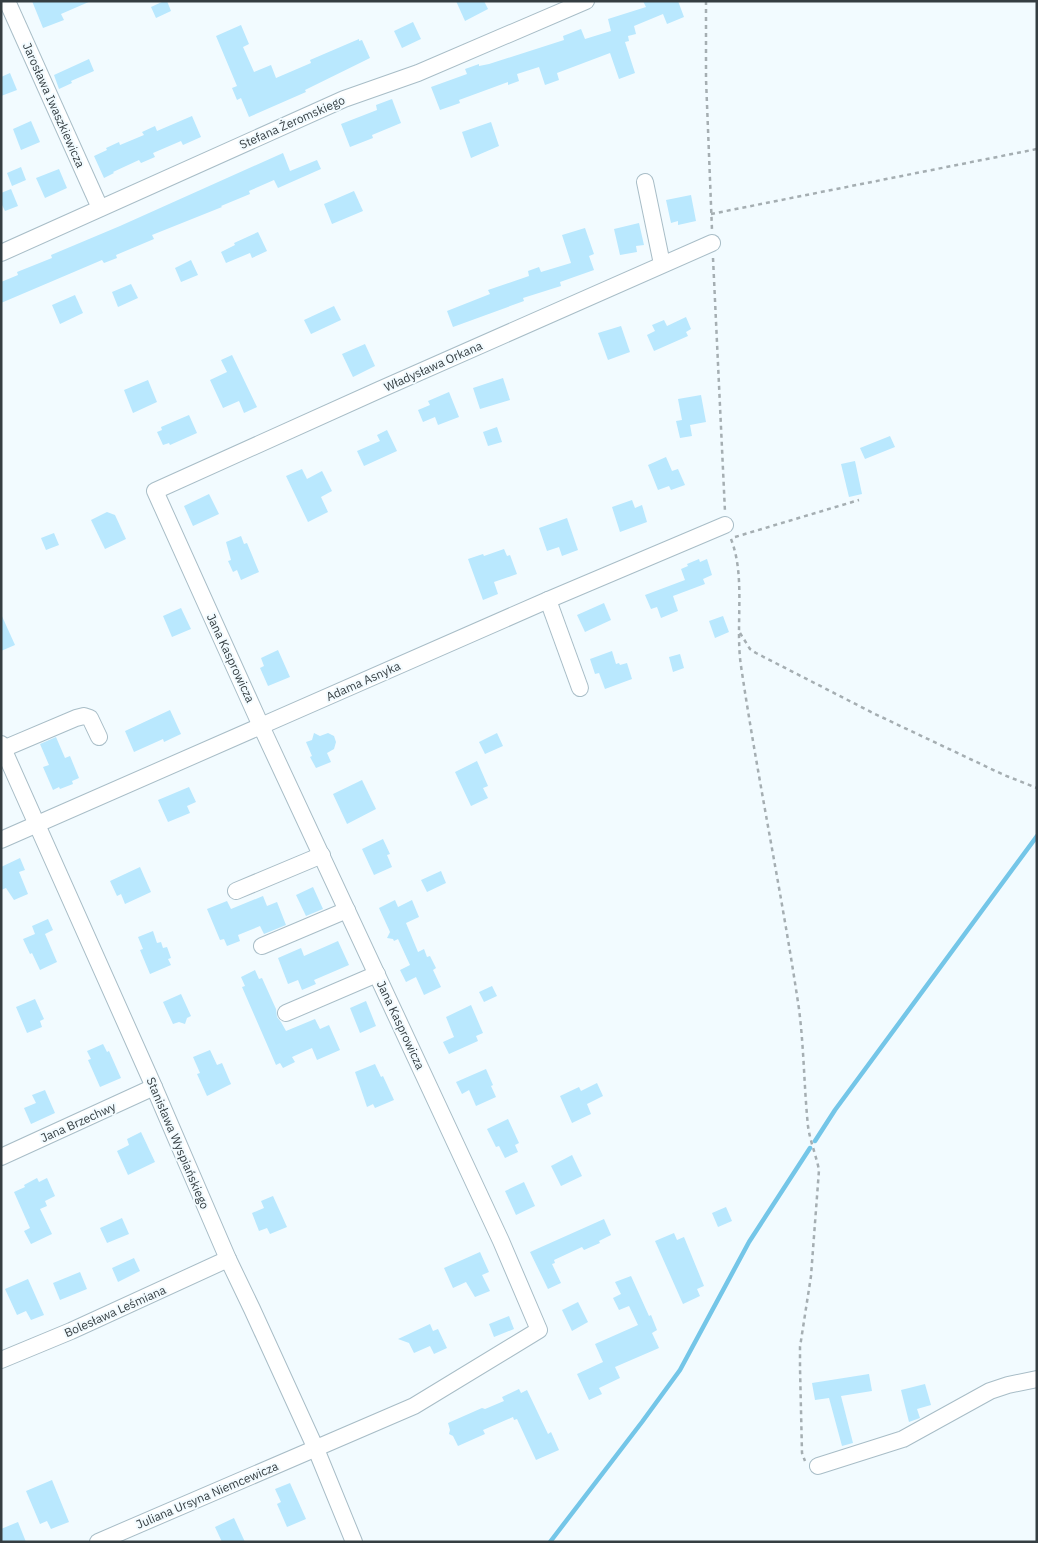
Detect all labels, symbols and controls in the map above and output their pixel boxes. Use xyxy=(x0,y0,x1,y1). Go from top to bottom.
street label: Jarosława Iwaszkiewicza xyxy=(20,40,89,170)
street label: Stefana Żeromskiego xyxy=(237,92,347,152)
street label: Władysława Orkana xyxy=(382,337,485,394)
street label: Jana Kasprowicza xyxy=(204,611,258,705)
street label: Adama Asnyka xyxy=(324,658,403,704)
street label: Jana Kasprowicza xyxy=(374,978,428,1072)
street label: Stanisława Wyspiańskiego xyxy=(143,1075,213,1211)
street label: Jana Brzechwy xyxy=(38,1099,118,1145)
street label: Bolesława Leśmiana xyxy=(62,1282,169,1340)
street label: Juliana Ursyna Niemcewicza xyxy=(134,1458,281,1532)

